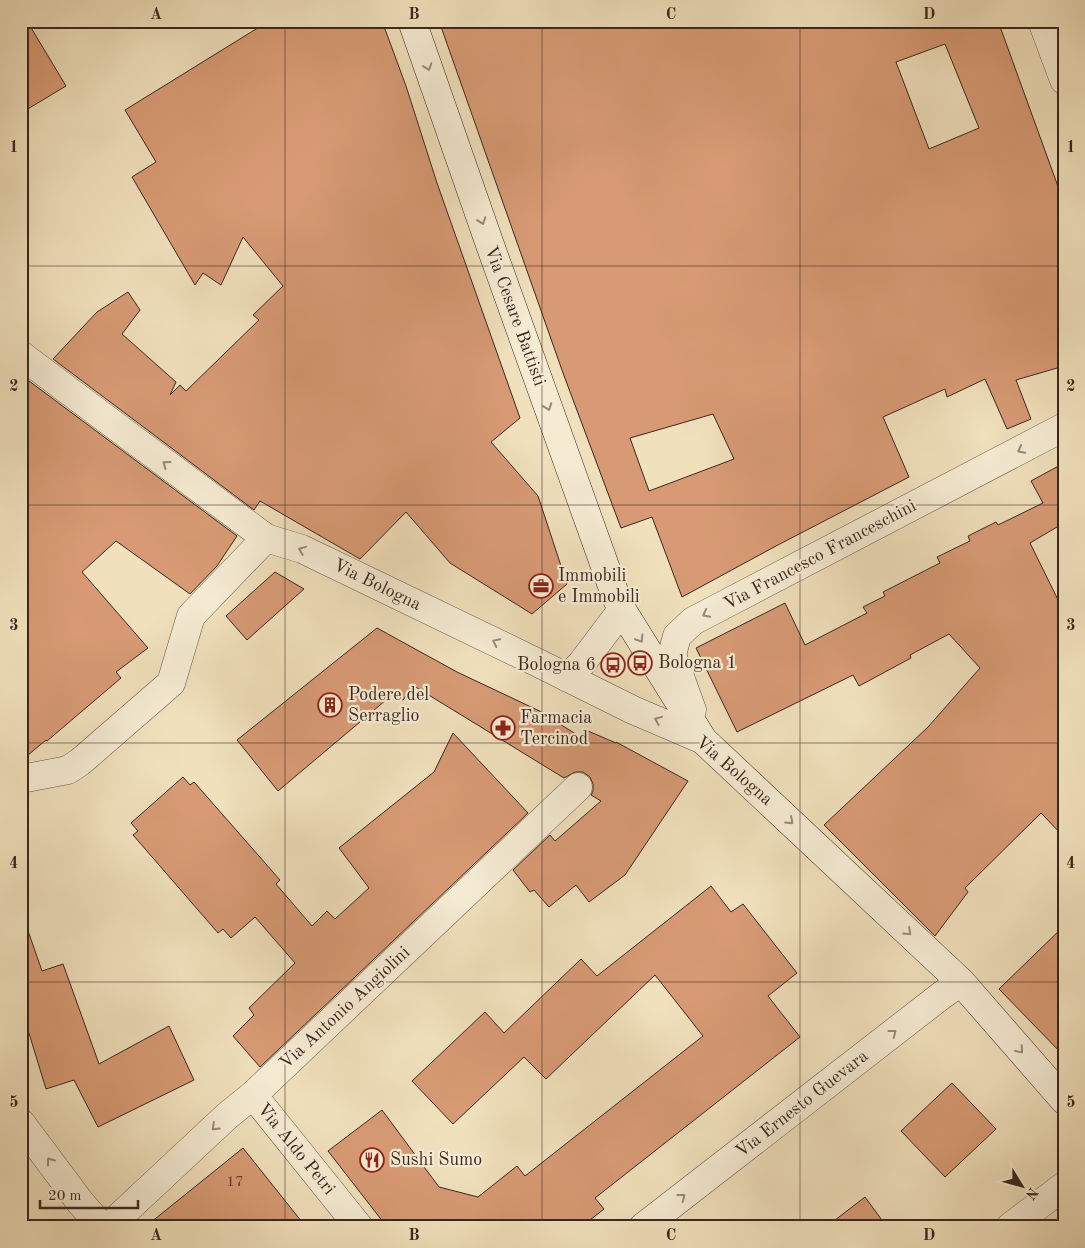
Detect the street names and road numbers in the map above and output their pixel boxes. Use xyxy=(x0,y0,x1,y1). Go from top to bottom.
street label: Via Cesare Battisti xyxy=(481,244,549,388)
street label: Via Francesco Franceschini xyxy=(721,497,919,613)
street label: Via Bologna xyxy=(330,556,424,614)
street label: Via Bologna xyxy=(692,733,776,809)
street label: Via Antonio Angiolini xyxy=(277,943,414,1073)
street label: Via Ernesto Guevara xyxy=(732,1047,872,1161)
street label: Via Aldo Petri xyxy=(254,1100,338,1198)

